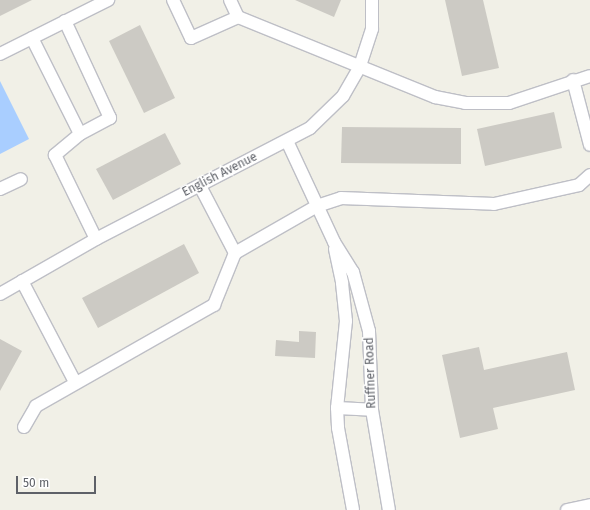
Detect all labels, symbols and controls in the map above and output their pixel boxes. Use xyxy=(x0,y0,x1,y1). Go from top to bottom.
street label: English Avenue xyxy=(180,150,260,200)
street label: Ruffner Road xyxy=(363,337,379,409)
scale bar xyxy=(18,468,98,494)
text: 50 m xyxy=(23,476,49,490)

